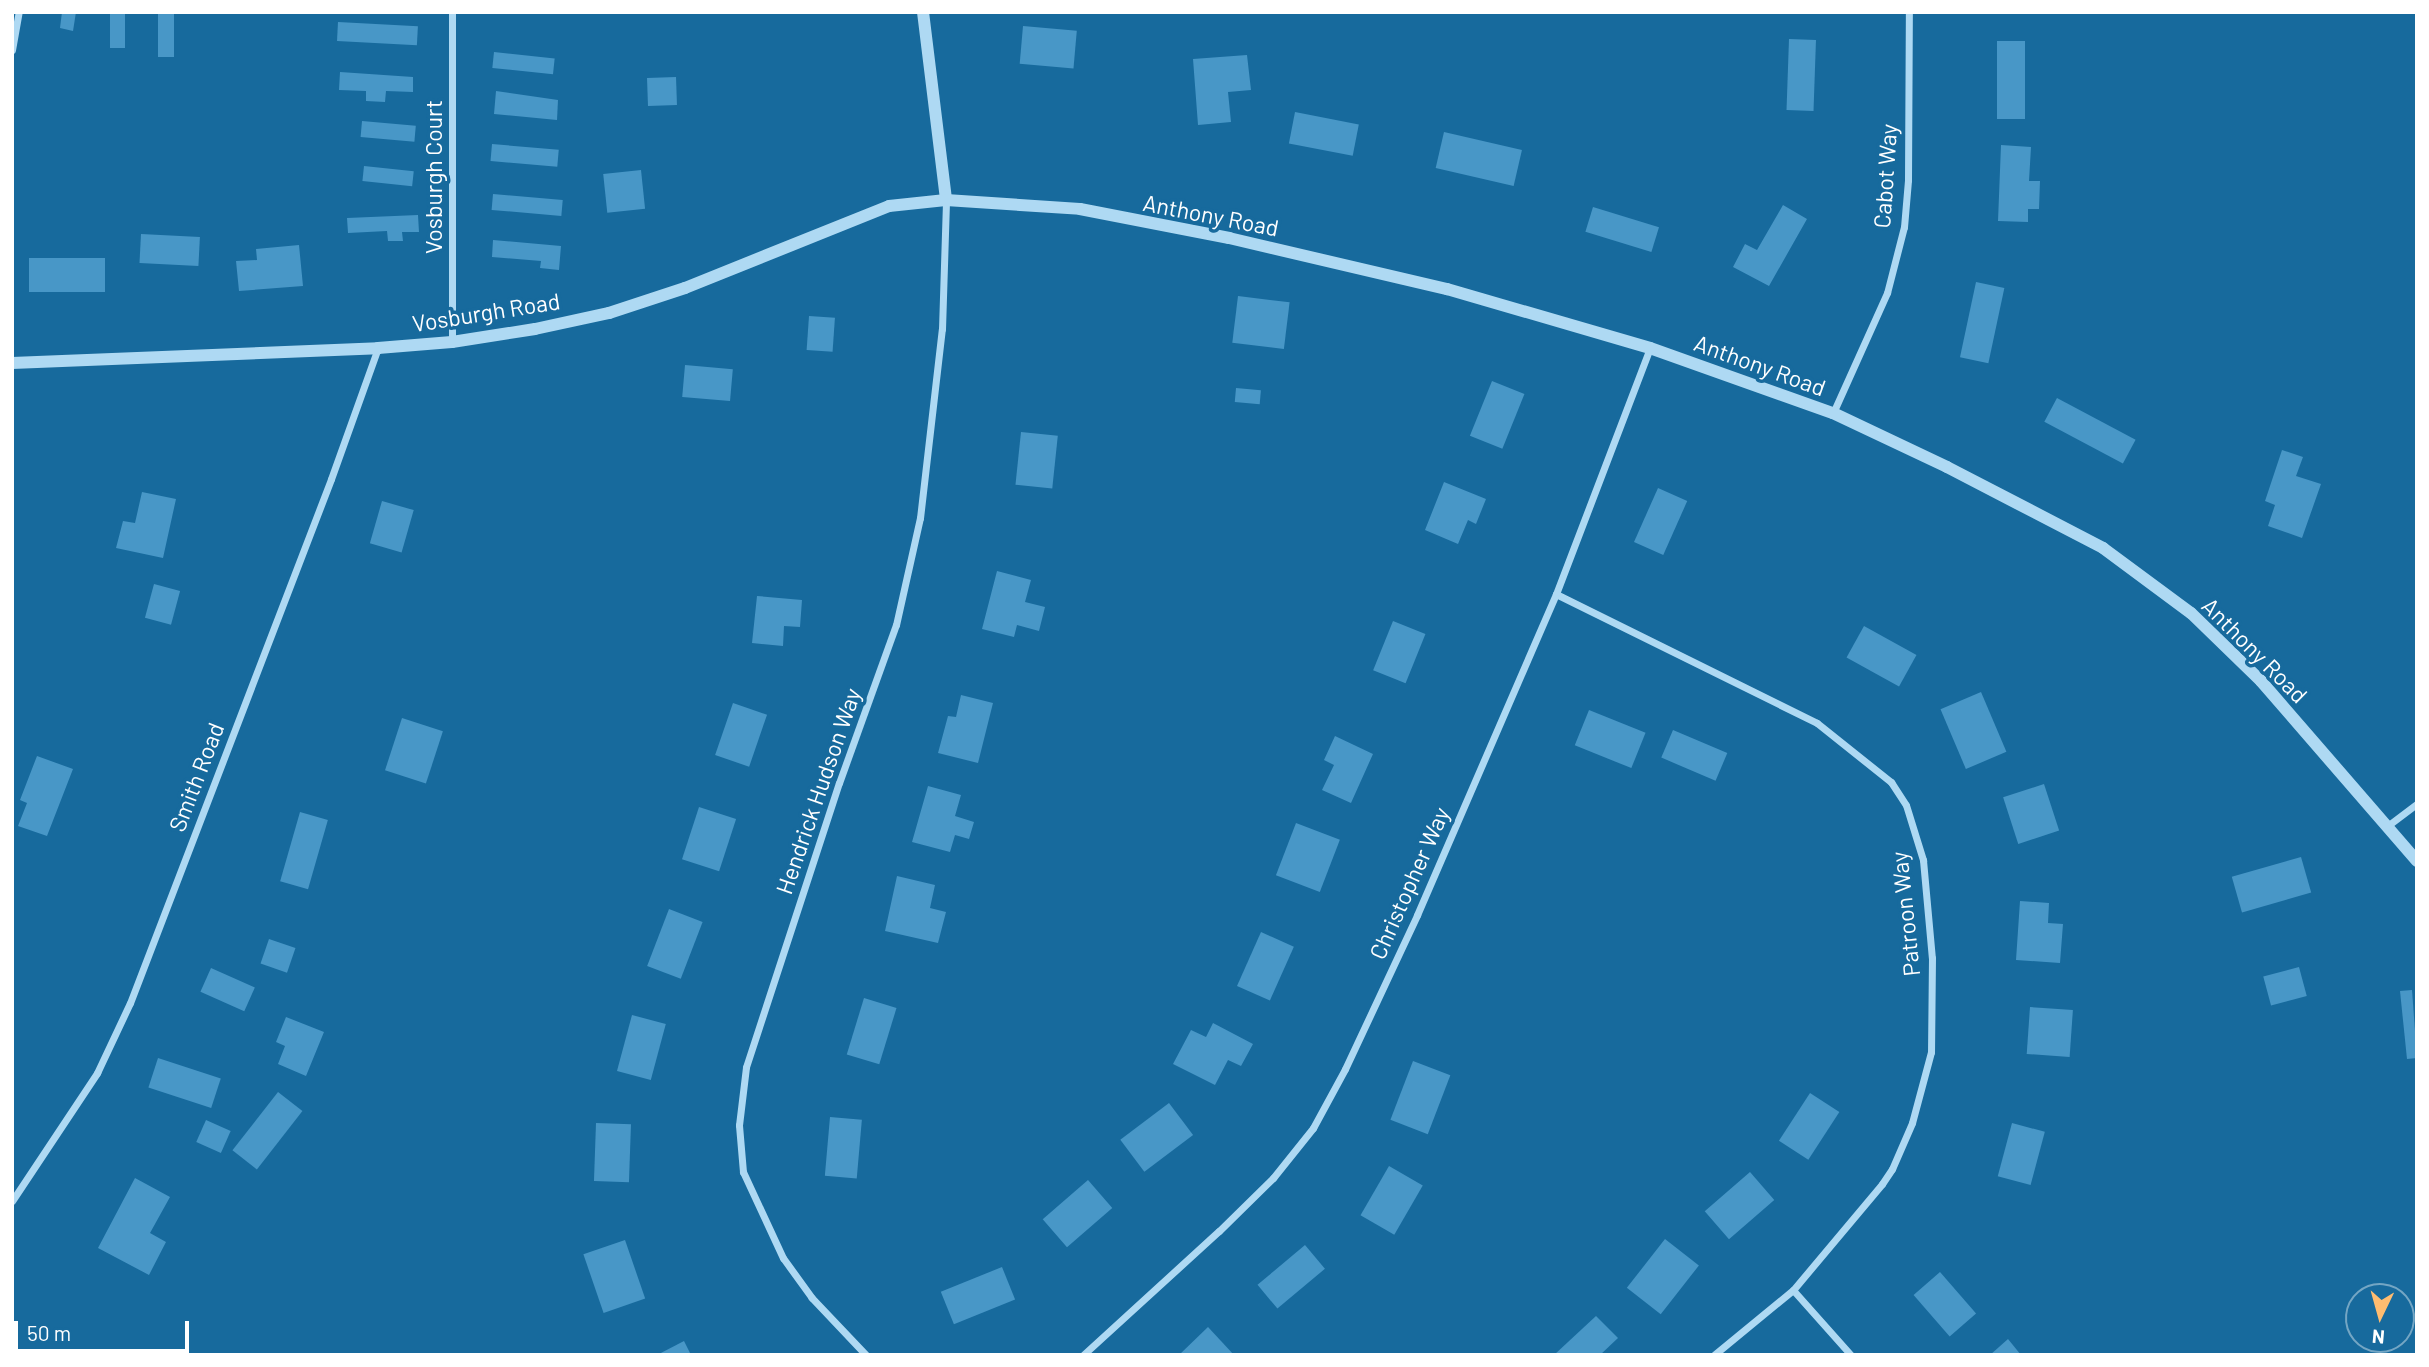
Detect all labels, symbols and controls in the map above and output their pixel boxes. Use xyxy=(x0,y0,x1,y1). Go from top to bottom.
street label: Vosburgh Court xyxy=(419,100,447,254)
street label: Cabot Way xyxy=(1868,123,1902,229)
street label: Anthony Road xyxy=(1141,188,1281,242)
street label: Vosburgh Road xyxy=(410,287,562,337)
street label: Anthony Road xyxy=(1691,328,1829,402)
street label: Anthony Road xyxy=(2197,592,2313,708)
street label: Hendrick Hudson Way xyxy=(770,684,866,898)
street label: Smith Road xyxy=(163,719,229,835)
street label: Christopher Way xyxy=(1363,803,1455,963)
street label: Patroon Way xyxy=(1885,850,1925,978)
north arrow xyxy=(2345,1283,2415,1353)
scale bar xyxy=(18,1308,192,1352)
text: 50 m xyxy=(27,1320,71,1345)
text: N xyxy=(2371,1325,2386,1349)

